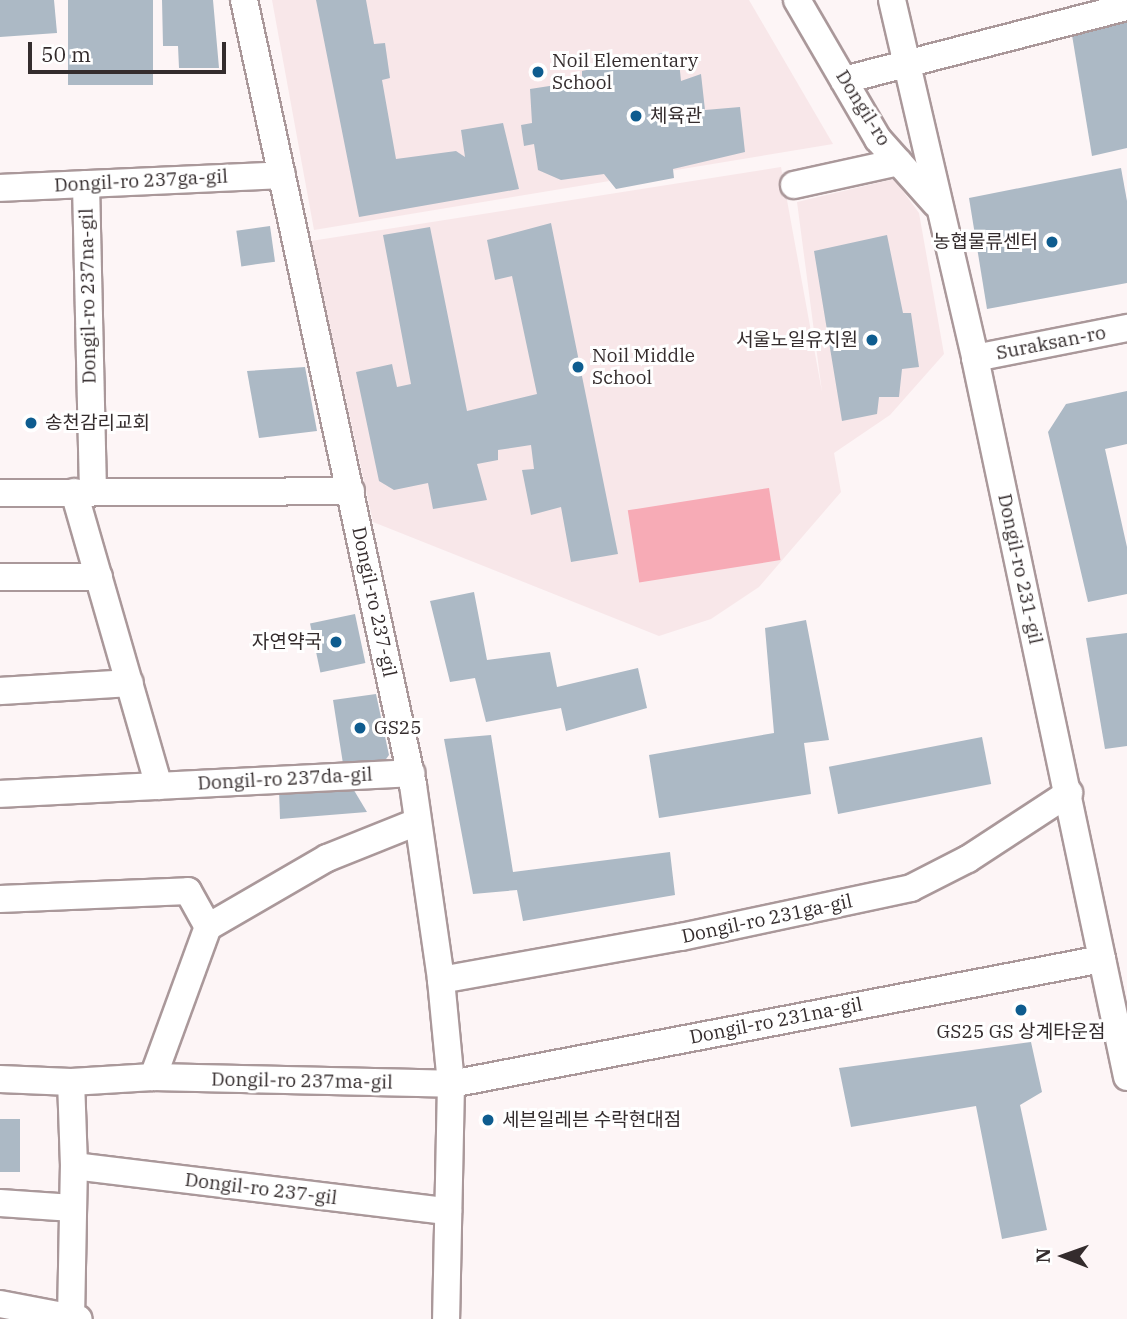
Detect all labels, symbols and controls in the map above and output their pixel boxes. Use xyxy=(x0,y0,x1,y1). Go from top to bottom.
scale bar xyxy=(32,28,229,72)
text: 50 m xyxy=(41,40,91,68)
place label: Noil Elementary School xyxy=(552,50,698,94)
marker: Noil Elementary School xyxy=(530,64,546,80)
street label: Dongil-ro xyxy=(831,66,895,150)
place label: 체육관 xyxy=(650,105,702,127)
marker: 체육관 xyxy=(628,108,644,124)
street label: Dongil-ro 237ga-gil xyxy=(54,165,228,197)
street label: Dongil-ro 237na-gil xyxy=(75,208,101,384)
place label: 농협물류센터 xyxy=(933,231,1038,253)
marker: 농협물류센터 xyxy=(1044,234,1060,250)
street label: Suraksan-ro xyxy=(994,321,1108,365)
place label: 서울노일유치원 xyxy=(736,329,858,351)
marker: 서울노일유치원 xyxy=(864,332,880,348)
place label: Noil Middle School xyxy=(592,345,695,389)
marker: Noil Middle School xyxy=(570,359,586,375)
place label: 송천감리교회 xyxy=(45,412,150,434)
marker: 송천감리교회 xyxy=(23,415,39,431)
street label: Dongil-ro 231-gil xyxy=(993,492,1047,646)
street label: Dongil-ro 237-gil xyxy=(347,525,401,679)
place label: 자연약국 xyxy=(252,631,322,653)
marker: 자연약국 xyxy=(328,634,344,650)
place label: GS25 xyxy=(374,717,422,739)
marker: GS25 xyxy=(352,720,368,736)
street label: Dongil-ro 237da-gil xyxy=(197,763,373,795)
street label: Dongil-ro 231ga-gil xyxy=(680,890,854,948)
street label: Dongil-ro 231na-gil xyxy=(688,993,864,1049)
marker: GS25 GS 상계타운점 xyxy=(1013,1002,1029,1018)
place label: GS25 GS 상계타운점 xyxy=(937,1021,1105,1043)
street label: Dongil-ro 237ma-gil xyxy=(211,1068,393,1094)
place label: 세븐일레븐 수락현대점 xyxy=(502,1109,681,1131)
marker: 세븐일레븐 수락현대점 xyxy=(480,1112,496,1128)
street label: Dongil-ro 237-gil xyxy=(184,1168,338,1210)
north arrow xyxy=(1029,1221,1099,1291)
text: N xyxy=(1031,1248,1055,1263)

